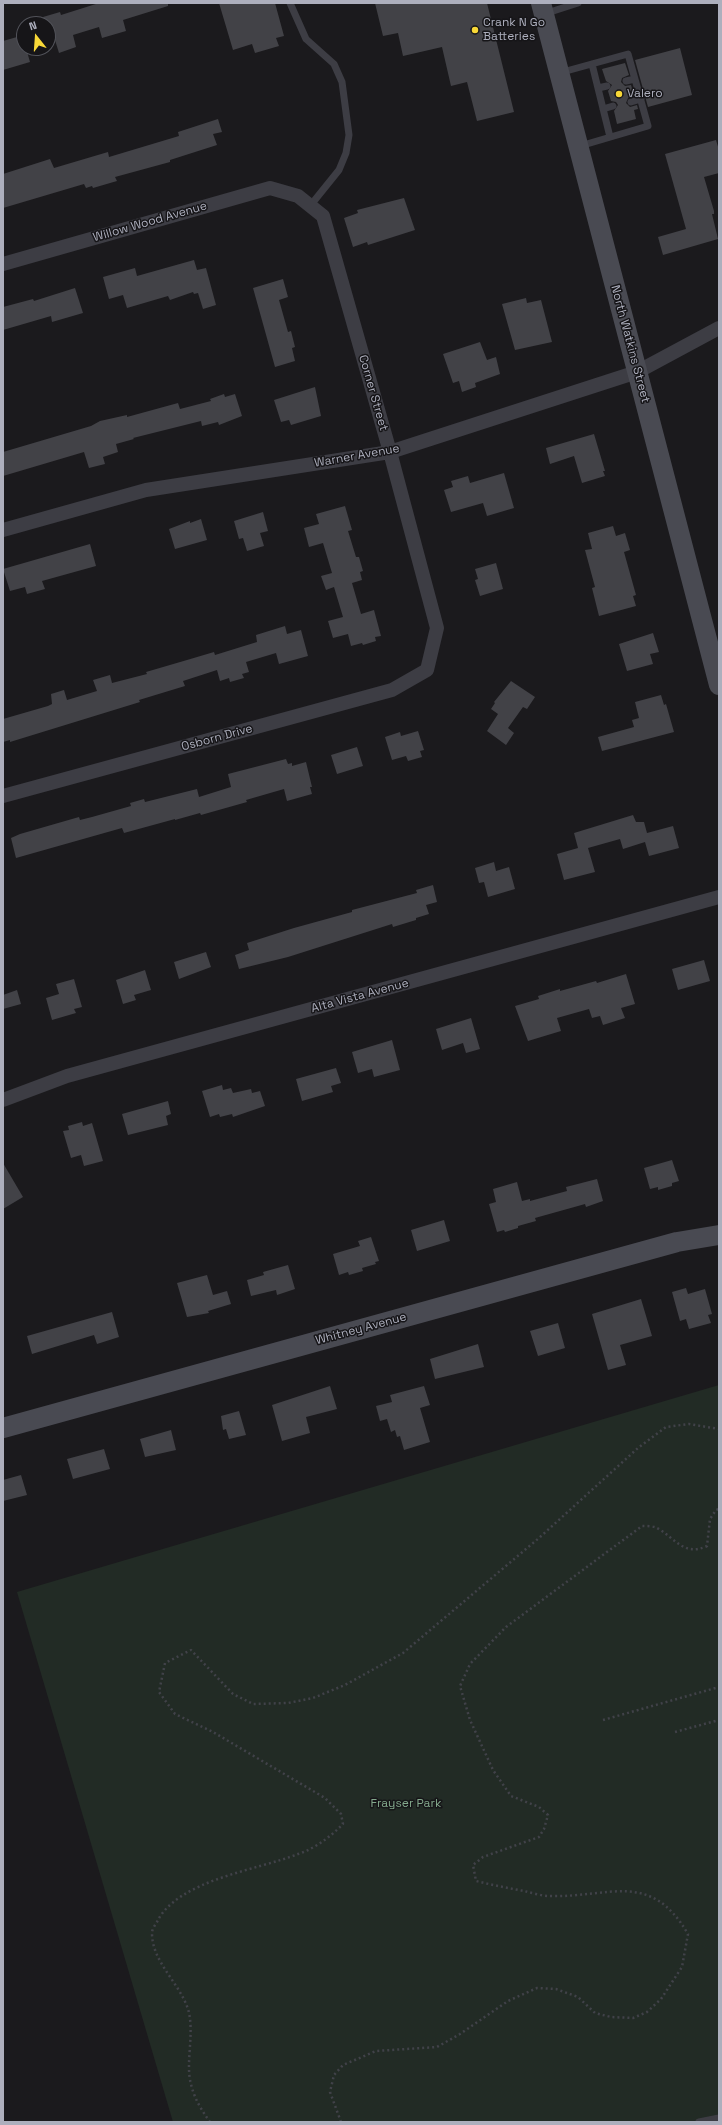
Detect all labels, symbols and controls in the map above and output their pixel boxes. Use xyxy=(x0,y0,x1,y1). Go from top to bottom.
north arrow xyxy=(16,16,56,56)
place label: Crank N Go Batteries xyxy=(483,16,545,44)
text: N xyxy=(27,18,38,33)
marker: Crank N Go Batteries xyxy=(470,25,480,35)
place label: Valero xyxy=(627,87,663,101)
marker: Valero xyxy=(614,89,624,99)
street label: Willow Wood Avenue xyxy=(91,199,209,245)
street label: North Watkins Street xyxy=(607,284,653,404)
street label: Corner Street xyxy=(355,353,391,433)
street label: Warner Avenue xyxy=(313,441,401,471)
street label: Osborn Drive xyxy=(180,722,254,754)
street label: Alta Vista Avenue xyxy=(310,976,410,1016)
street label: Whitney Avenue xyxy=(314,1310,408,1348)
park label: Frayser Park xyxy=(371,1797,441,1811)

